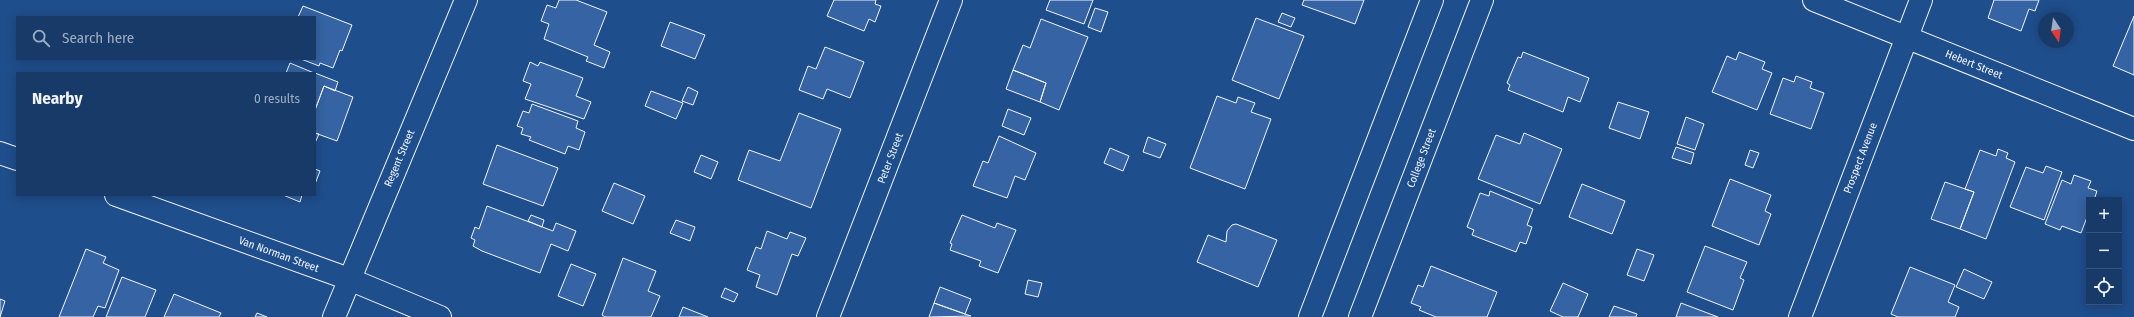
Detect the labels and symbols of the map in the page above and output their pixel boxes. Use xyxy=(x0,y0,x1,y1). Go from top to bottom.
north arrow xyxy=(2038,12,2074,48)
street label: Hebert Street xyxy=(1943,47,2005,82)
street label: Prospect Avenue xyxy=(1841,121,1880,195)
street label: College Street xyxy=(1404,126,1439,190)
street label: Regent Street xyxy=(382,127,417,189)
street label: Peter Street xyxy=(875,131,906,185)
street label: Van Norman Street xyxy=(237,234,321,275)

